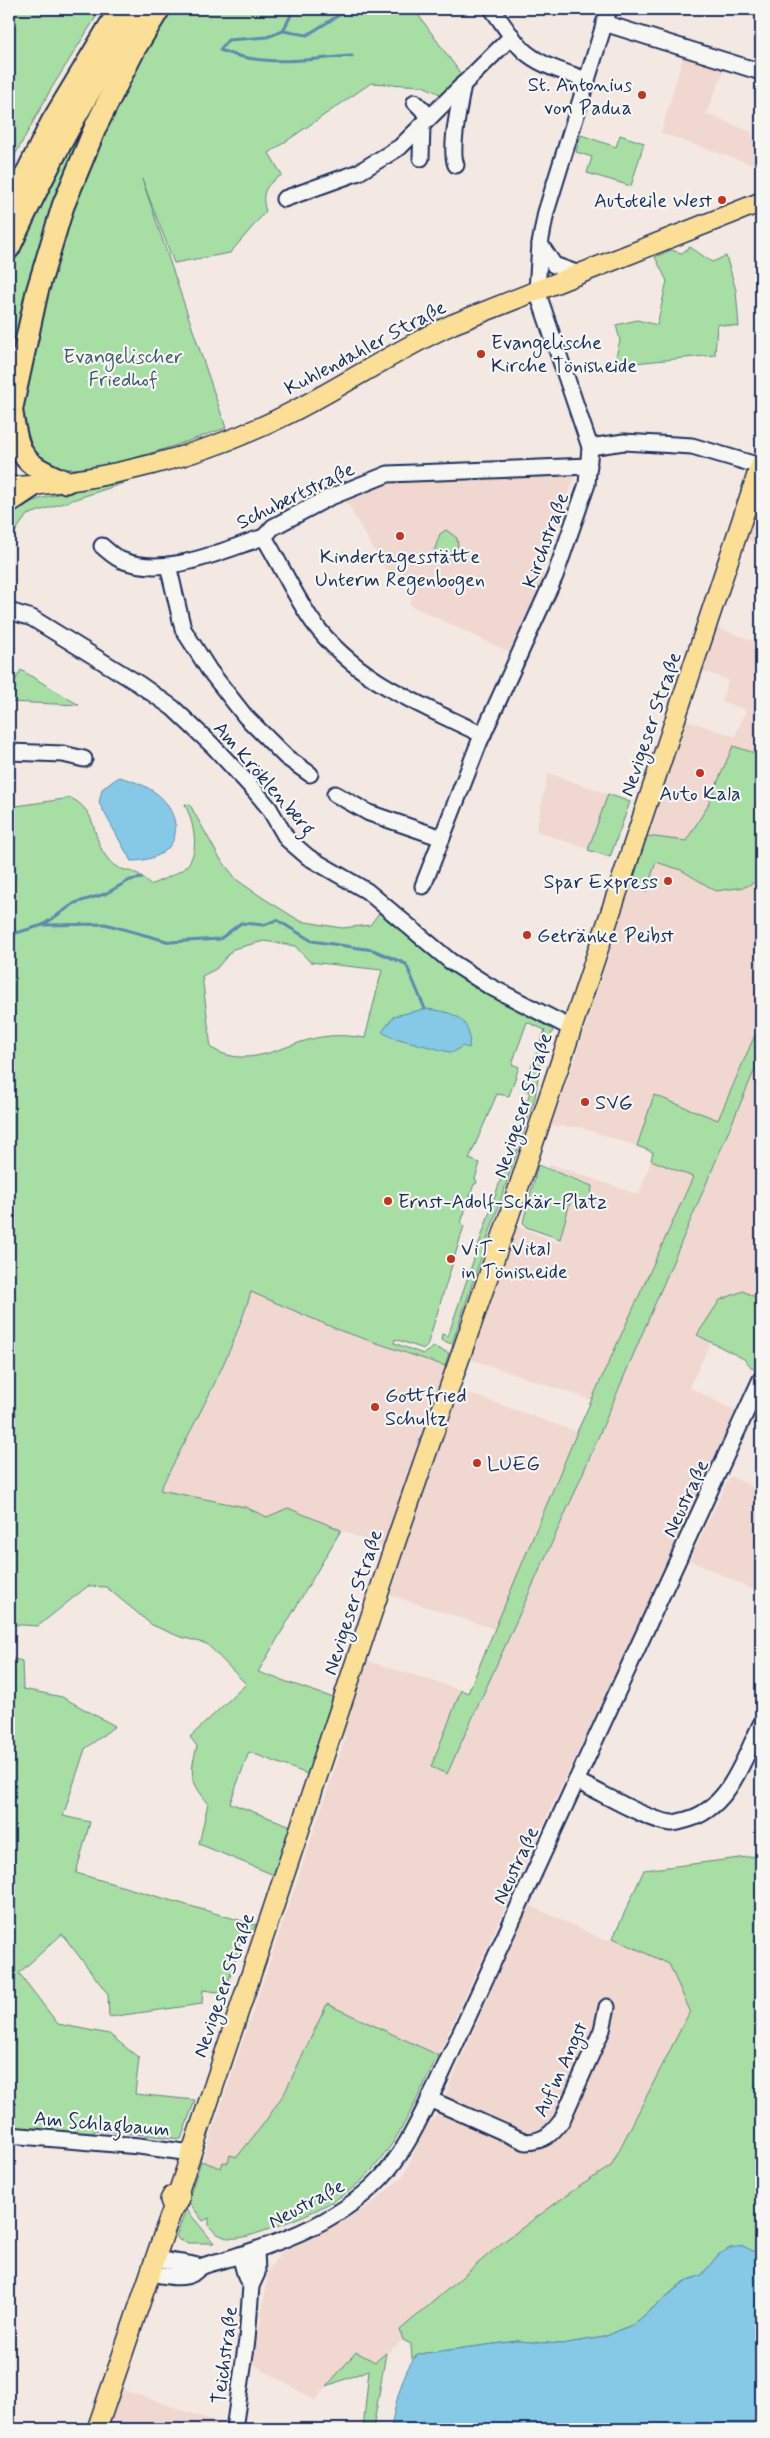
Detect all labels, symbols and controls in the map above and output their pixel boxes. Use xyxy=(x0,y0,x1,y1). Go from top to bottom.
place label: St. Antonius von Padua xyxy=(528,72,632,122)
marker: St. Antonius von Padua xyxy=(636,89,648,101)
place label: Autoteile West xyxy=(594,188,712,215)
marker: Autoteile West xyxy=(716,194,728,206)
street label: Kuhlendahler Straße xyxy=(280,294,451,402)
place label: Evangelische Kirche Tönisheide xyxy=(491,330,637,380)
park label: Evangelischer Friedhof xyxy=(63,344,183,394)
marker: Evangelische Kirche Tönisheide xyxy=(475,348,487,360)
street label: Schubertstraße xyxy=(232,456,359,537)
street label: Kirchstraße xyxy=(517,489,576,592)
marker: Kindertagesstätte Unterm Regenbogen xyxy=(394,530,406,542)
place label: Kindertagesstätte Unterm Regenbogen xyxy=(315,544,485,595)
street label: Nevigeser Straße xyxy=(614,648,690,801)
street label: Am Kröklenberg xyxy=(205,716,321,843)
marker: Auto Kala xyxy=(694,767,706,779)
place label: Auto Kala xyxy=(659,781,741,808)
place label: Spar Express xyxy=(544,869,658,896)
marker: Spar Express xyxy=(662,875,674,887)
place label: Getränke Peibst xyxy=(537,923,674,950)
marker: Getränke Peibst xyxy=(521,929,533,941)
street label: Nevigeser Straße xyxy=(487,1029,561,1182)
place label: SVG xyxy=(595,1090,633,1117)
marker: SVG xyxy=(579,1096,591,1108)
place label: Ernst-Adolf-Sckär-Platz xyxy=(398,1189,607,1216)
marker: Ernst-Adolf-Sckär-Platz xyxy=(382,1195,394,1207)
place label: ViT - Vital in Tönisheide xyxy=(461,1236,568,1286)
marker: ViT - Vital in Tönisheide xyxy=(445,1253,457,1265)
place label: Gottfried Schultz xyxy=(385,1383,467,1433)
marker: Gottfried Schultz xyxy=(369,1401,381,1413)
place label: LUEG xyxy=(487,1451,540,1478)
street label: Neustraße xyxy=(657,1455,716,1542)
marker: LUEG xyxy=(471,1457,483,1469)
street label: Nevigeser Straße xyxy=(317,1526,391,1679)
street label: Neustraße xyxy=(487,1822,546,1909)
street label: Nevigeser Straße xyxy=(187,1909,263,2062)
street label: Auf'm Angst xyxy=(528,2018,596,2122)
street label: Am Schlagbaum xyxy=(33,2105,171,2146)
street label: Neustraße xyxy=(264,2173,350,2236)
street label: Teichstraße xyxy=(206,2305,245,2406)

